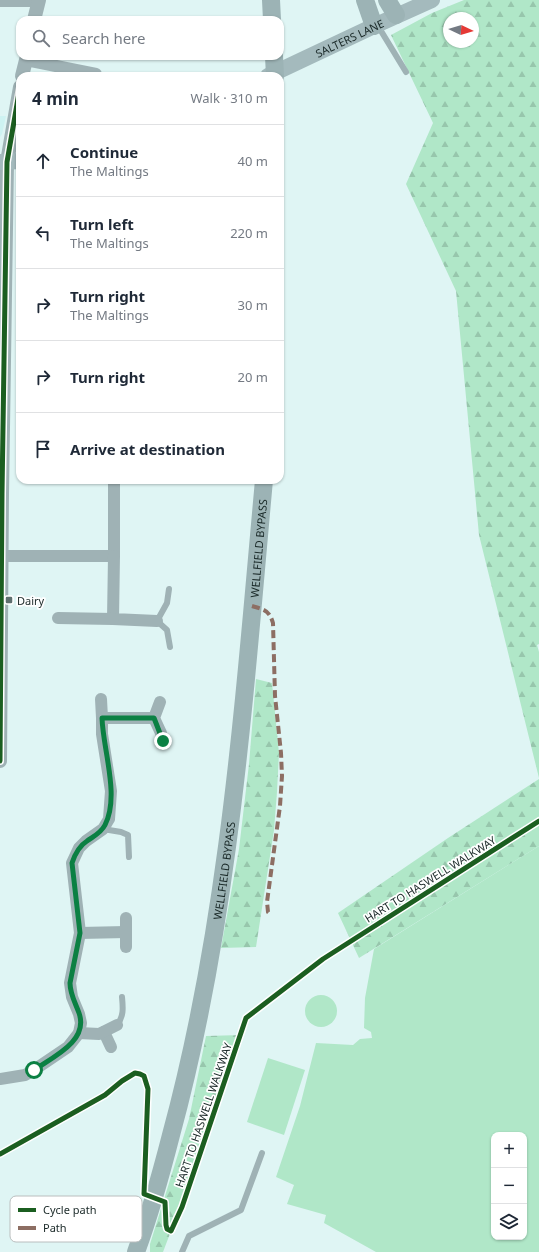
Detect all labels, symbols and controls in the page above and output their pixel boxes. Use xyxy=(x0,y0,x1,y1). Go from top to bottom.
north arrow xyxy=(443,12,479,48)
street label: SALTERS LANE xyxy=(313,15,386,60)
search box xyxy=(16,16,284,60)
icon: search xyxy=(30,27,52,49)
text: Search here xyxy=(62,28,145,48)
text: 4 min xyxy=(32,87,79,110)
text: Walk · 310 m xyxy=(190,89,268,107)
text: Continue xyxy=(70,142,138,162)
icon: ahead xyxy=(32,150,54,172)
text: 40 m xyxy=(238,152,268,170)
text: The Maltings xyxy=(70,162,149,180)
text: Turn left xyxy=(70,214,134,234)
icon: left xyxy=(32,222,54,244)
text: 220 m xyxy=(230,224,268,242)
text: The Maltings xyxy=(70,234,149,252)
text: Turn right xyxy=(70,286,145,306)
icon: right xyxy=(32,294,54,316)
text: 30 m xyxy=(238,296,268,314)
text: The Maltings xyxy=(70,306,149,324)
icon: right xyxy=(32,366,54,388)
text: Turn right xyxy=(70,367,145,387)
text: 20 m xyxy=(238,368,268,386)
icon: arrive xyxy=(32,438,54,460)
text: Arrive at destination xyxy=(70,439,225,459)
street label: WELLFIELD BYPASS xyxy=(246,498,270,598)
place label: Dairy xyxy=(17,593,45,608)
marker: Dairy xyxy=(4,595,14,605)
route end xyxy=(154,732,172,750)
street label: WELLFIELD BYPASS xyxy=(209,821,238,921)
street label: HART TO HASWELL WALKWAY xyxy=(362,832,499,926)
street label: HART TO HASWELL WALKWAY xyxy=(171,1040,235,1189)
route start xyxy=(25,1061,43,1079)
map controls xyxy=(491,1132,527,1240)
button: + xyxy=(491,1132,527,1168)
button: − xyxy=(491,1168,527,1204)
legend xyxy=(10,1196,142,1242)
text: Cycle path xyxy=(43,1202,96,1217)
button: layers xyxy=(491,1204,527,1240)
text: Path xyxy=(43,1220,67,1235)

